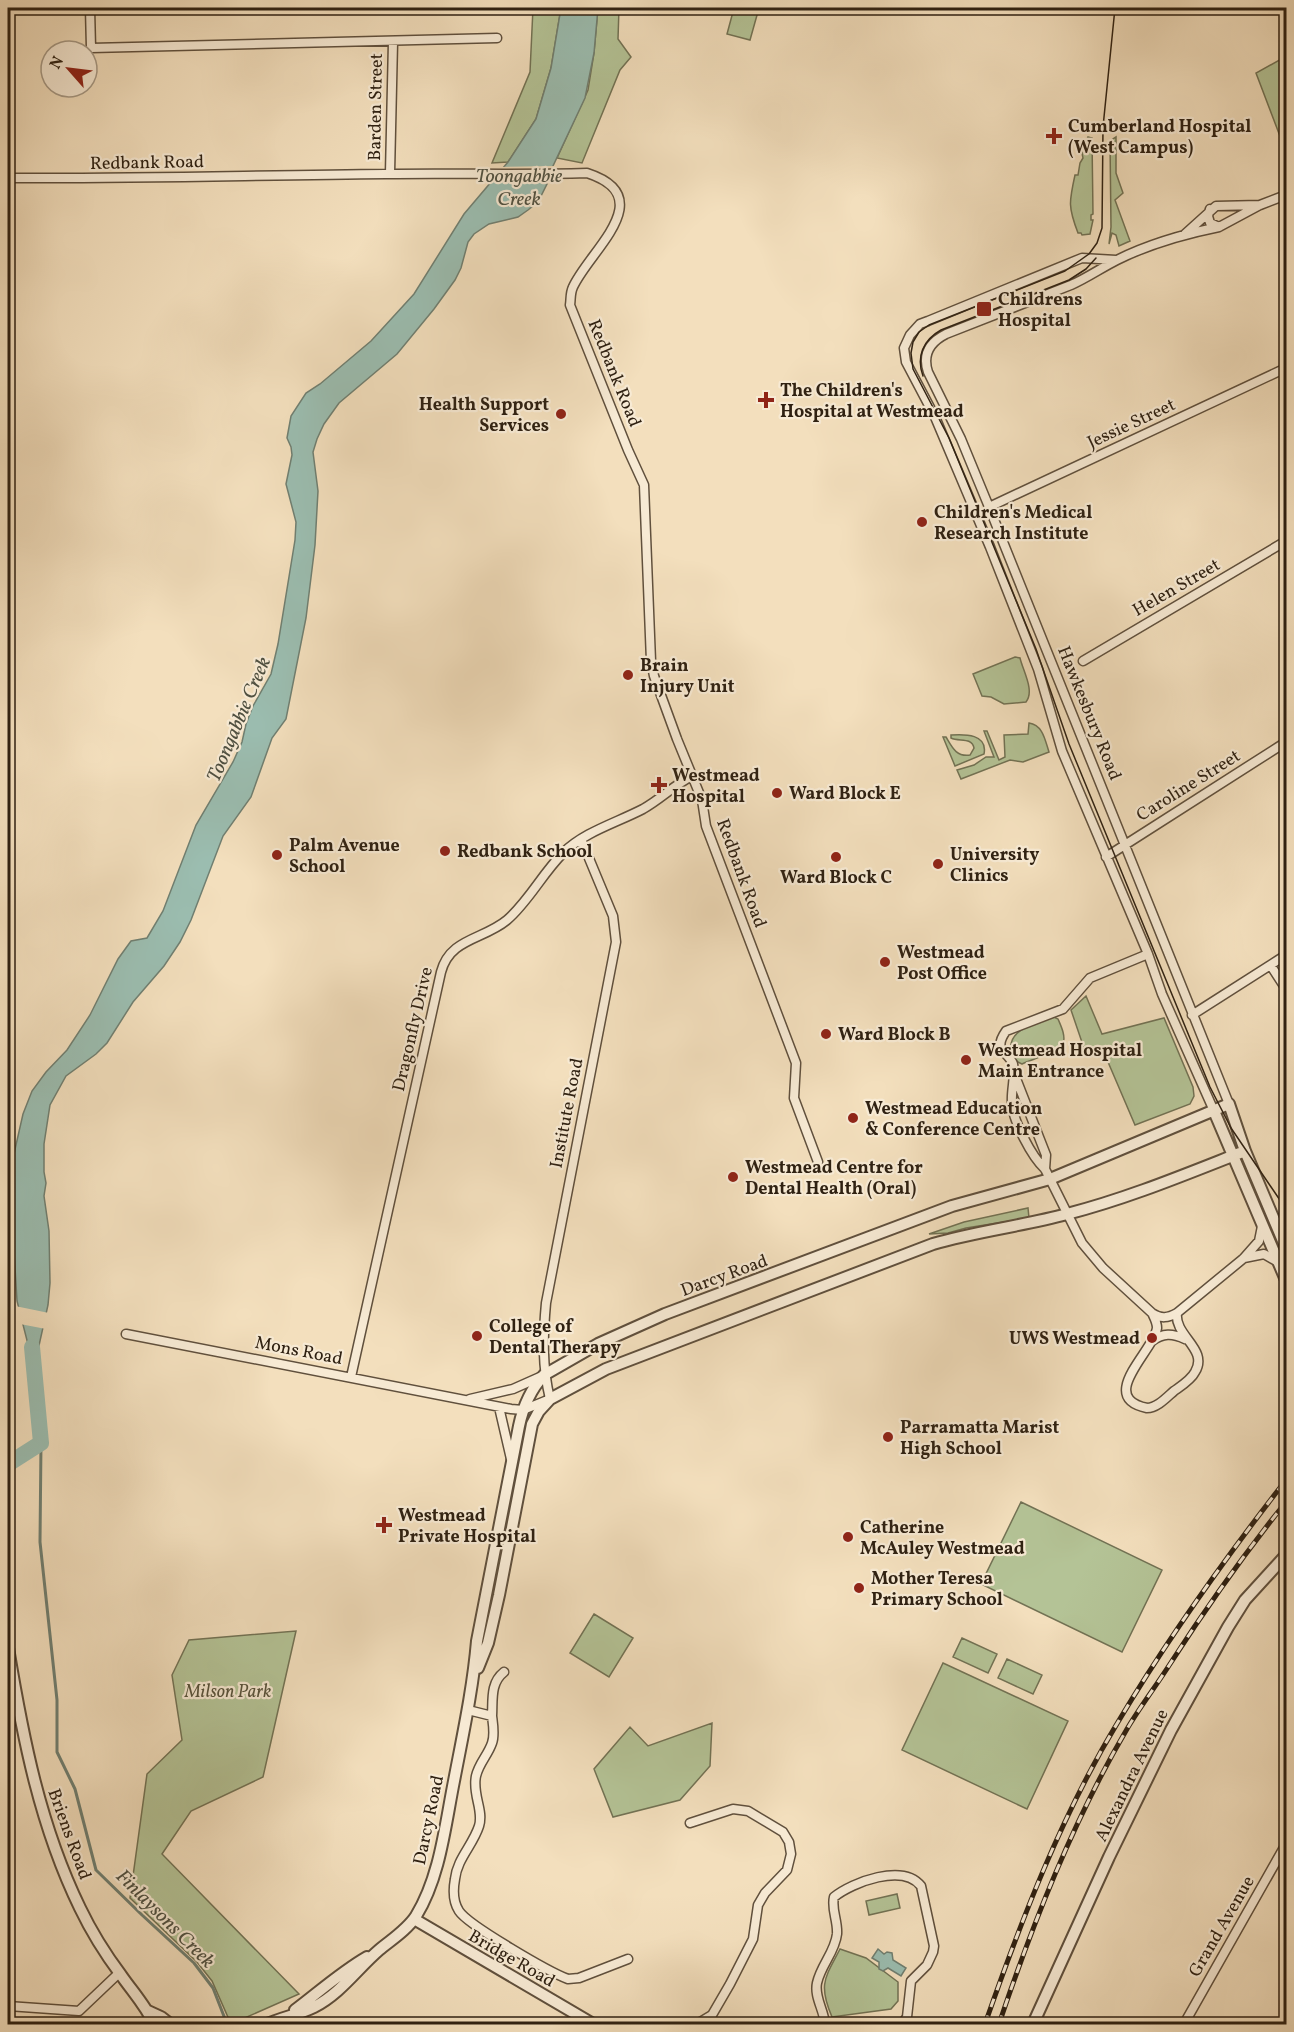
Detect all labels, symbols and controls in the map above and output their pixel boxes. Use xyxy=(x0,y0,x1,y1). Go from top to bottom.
north arrow xyxy=(39,39,99,99)
text: N xyxy=(45,52,70,73)
street label: Barden Street xyxy=(363,53,390,161)
place label: Cumberland Hospital (West Campus) xyxy=(1068,115,1251,161)
marker: Cumberland Hospital (West Campus) xyxy=(1045,127,1063,145)
street label: Redbank Road xyxy=(90,150,204,177)
water label: Toongabbie Creek xyxy=(476,163,563,214)
place label: Childrens Hospital xyxy=(998,288,1083,334)
marker: Childrens Hospital xyxy=(975,300,993,318)
street label: Redbank Road xyxy=(581,316,647,431)
place label: The Children's Hospital at Westmead xyxy=(780,379,964,425)
marker: The Children's Hospital at Westmead xyxy=(757,391,775,409)
place label: Health Support Services xyxy=(419,393,549,439)
street label: Jessie Street xyxy=(1083,393,1180,456)
marker: Health Support Services xyxy=(554,407,568,421)
place label: Children's Medical Research Institute xyxy=(934,501,1092,547)
marker: Children's Medical Research Institute xyxy=(915,515,929,529)
street label: Helen Street xyxy=(1128,553,1225,624)
street label: Hawkesbury Road xyxy=(1050,643,1127,784)
water label: Toongabbie Creek xyxy=(201,653,279,787)
place label: Brain Injury Unit xyxy=(640,654,735,700)
marker: Brain Injury Unit xyxy=(621,668,635,682)
street label: Caroline Street xyxy=(1132,744,1246,828)
place label: Westmead Hospital xyxy=(672,764,760,810)
marker: Westmead Hospital xyxy=(650,776,668,794)
place label: Ward Block E xyxy=(789,782,901,807)
marker: Ward Block E xyxy=(770,786,784,800)
street label: Redbank Road xyxy=(709,816,772,931)
place label: Palm Avenue School xyxy=(289,834,400,880)
place label: Redbank School xyxy=(457,840,593,865)
place label: University Clinics xyxy=(950,843,1039,889)
marker: Redbank School xyxy=(438,844,452,858)
marker: Palm Avenue School xyxy=(270,848,284,862)
marker: Ward Block C xyxy=(829,850,843,864)
marker: University Clinics xyxy=(931,857,945,871)
place label: Ward Block C xyxy=(780,866,892,891)
place label: Westmead Post Office xyxy=(897,941,987,987)
marker: Westmead Post Office xyxy=(878,955,892,969)
street label: Dragonfly Drive xyxy=(387,965,440,1094)
place label: Ward Block B xyxy=(838,1023,951,1048)
marker: Ward Block B xyxy=(819,1027,833,1041)
place label: Westmead Hospital Main Entrance xyxy=(978,1039,1142,1085)
marker: Westmead Hospital Main Entrance xyxy=(959,1053,973,1067)
street label: Institute Road xyxy=(545,1056,590,1171)
place label: Westmead Education & Conference Centre xyxy=(865,1097,1043,1143)
marker: Westmead Education & Conference Centre xyxy=(846,1111,860,1125)
place label: Westmead Centre for Dental Health (Oral) xyxy=(745,1156,923,1202)
marker: Westmead Centre for Dental Health (Oral) xyxy=(726,1170,740,1184)
street label: Darcy Road xyxy=(677,1249,772,1304)
place label: College of Dental Therapy xyxy=(489,1315,621,1361)
place label: UWS Westmead xyxy=(1009,1327,1140,1352)
marker: College of Dental Therapy xyxy=(470,1329,484,1343)
street label: Mons Road xyxy=(253,1331,345,1372)
marker: UWS Westmead xyxy=(1145,1331,1159,1345)
place label: Parramatta Marist High School xyxy=(900,1416,1059,1462)
marker: Parramatta Marist High School xyxy=(881,1430,895,1444)
place label: Westmead Private Hospital xyxy=(398,1504,536,1550)
marker: Westmead Private Hospital xyxy=(375,1516,393,1534)
place label: Catherine McAuley Westmead xyxy=(860,1516,1025,1562)
marker: Catherine McAuley Westmead xyxy=(841,1530,855,1544)
place label: Mother Teresa Primary School xyxy=(871,1567,1003,1613)
marker: Mother Teresa Primary School xyxy=(852,1581,866,1595)
park label: Milson Park xyxy=(184,1680,271,1705)
street label: Alexandra Avenue xyxy=(1089,1705,1175,1846)
street label: Darcy Road xyxy=(408,1773,451,1867)
street label: Briens Road xyxy=(41,1785,97,1884)
water label: Finlaysons Creek xyxy=(109,1863,221,1975)
street label: Grand Avenue xyxy=(1183,1872,1261,1982)
street label: Bridge Road xyxy=(463,1924,559,1994)

